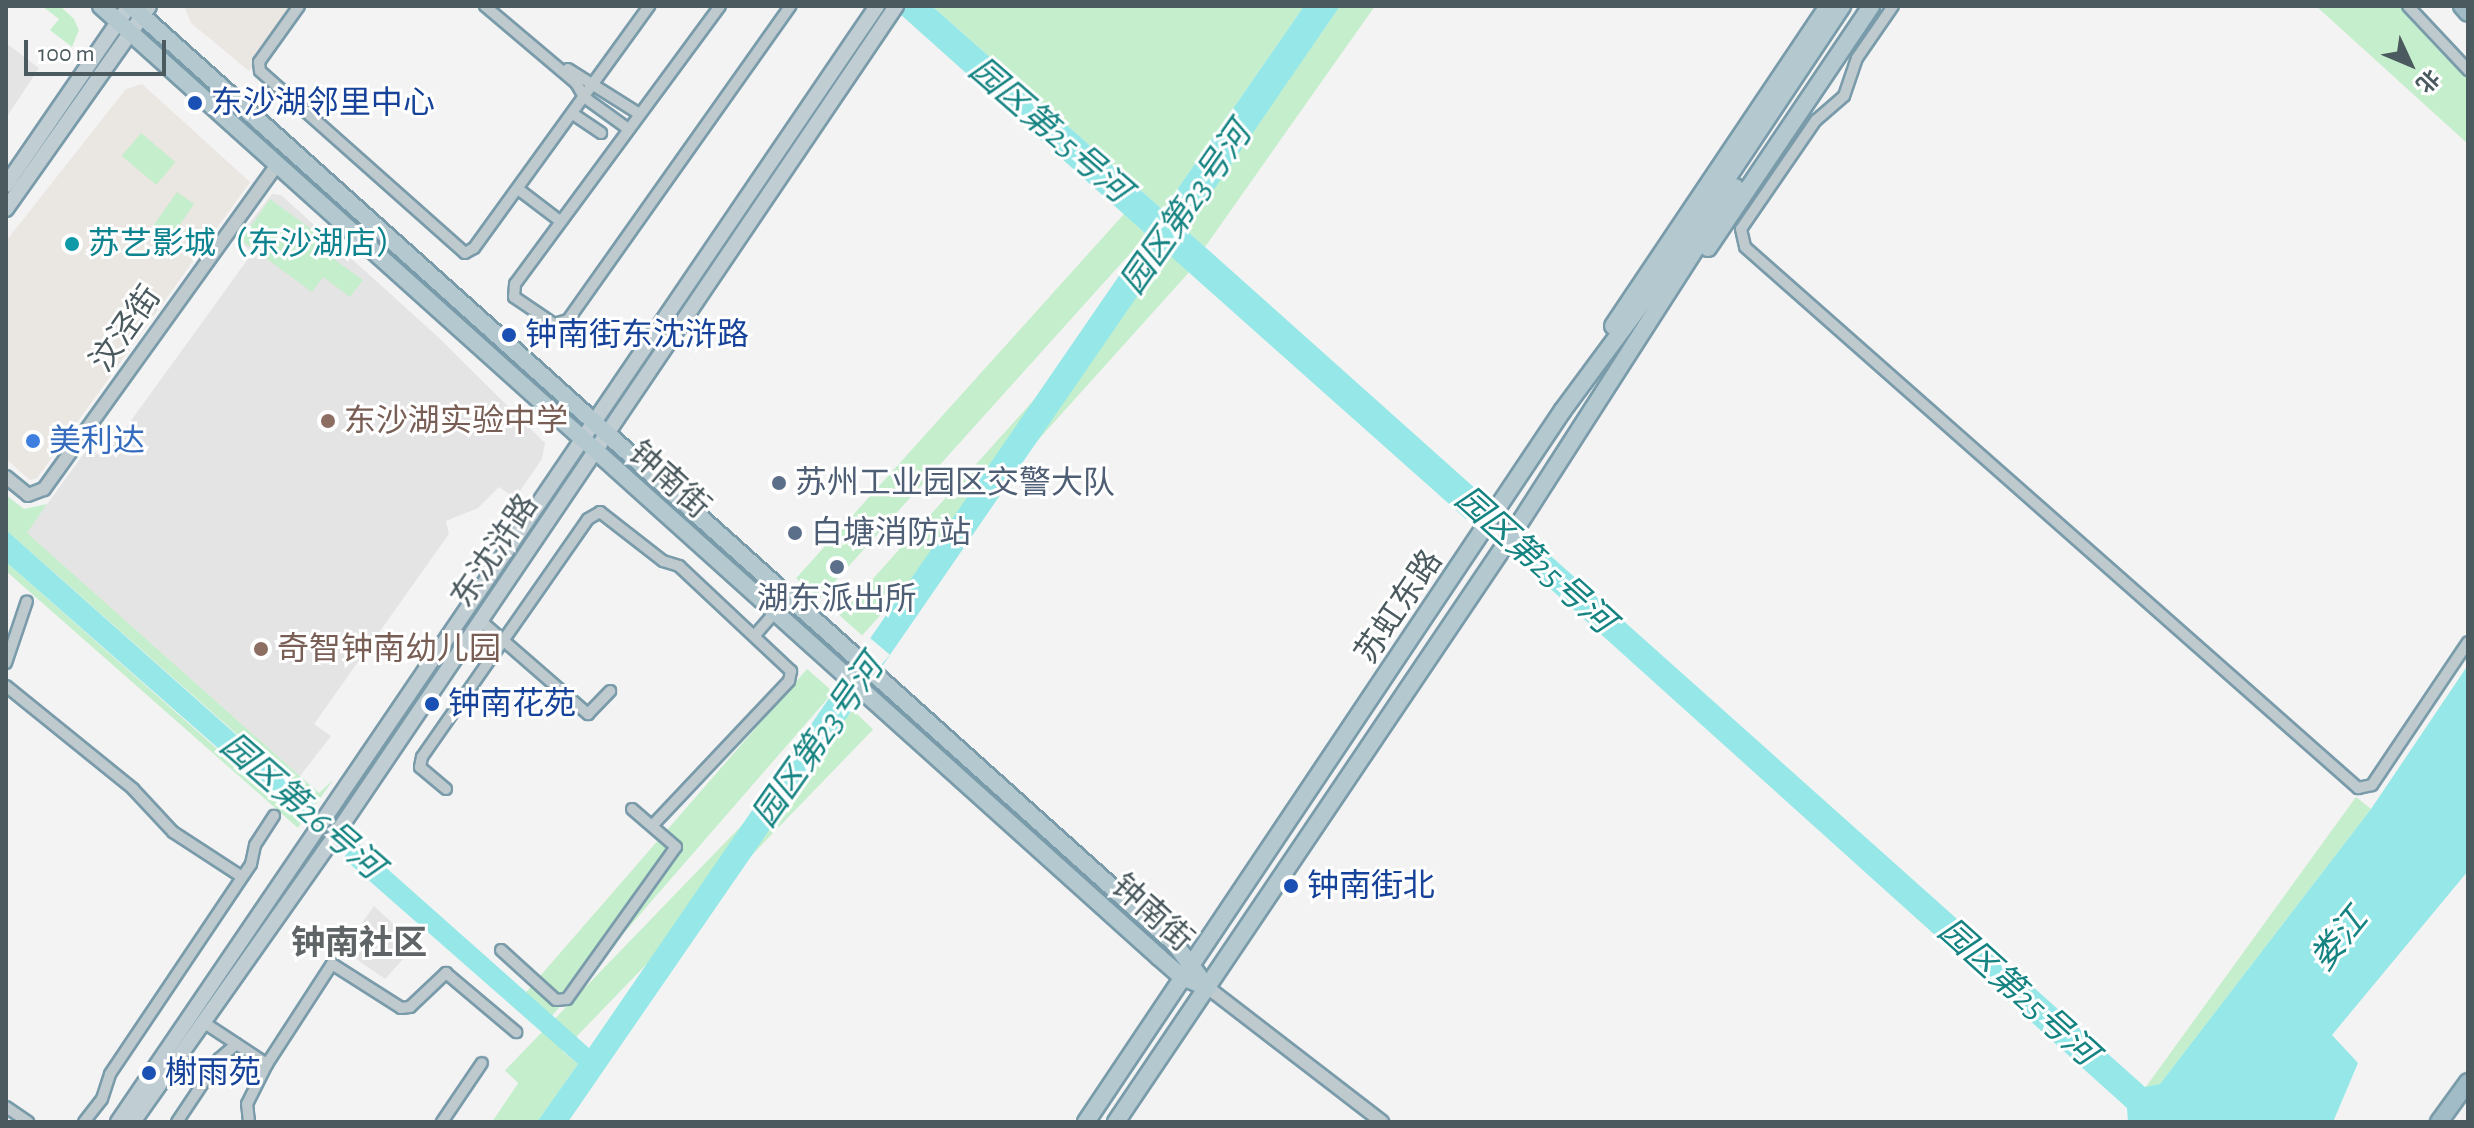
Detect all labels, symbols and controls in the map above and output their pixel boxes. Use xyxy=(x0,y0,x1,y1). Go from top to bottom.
scale bar xyxy=(28,24,170,74)
north arrow xyxy=(2370,24,2450,104)
text: 100 m xyxy=(38,42,95,66)
water label: 园区第25号河 xyxy=(960,50,1138,212)
text: 北 xyxy=(2412,65,2443,96)
place label: 东沙湖邻里中心 xyxy=(211,84,435,122)
marker: 东沙湖邻里中心 xyxy=(186,94,204,112)
water label: 园区第23号河 xyxy=(1113,116,1261,302)
place label: 苏艺影城（东沙湖店） xyxy=(88,225,408,263)
marker: 苏艺影城（东沙湖店） xyxy=(63,235,81,253)
street label: 汶泾街 xyxy=(83,279,169,379)
place label: 钟南街东沈浒路 xyxy=(525,316,749,354)
marker: 钟南街东沈浒路 xyxy=(500,326,518,344)
place label: 东沙湖实验中学 xyxy=(344,402,568,440)
marker: 东沙湖实验中学 xyxy=(319,412,337,430)
place label: 美利达 xyxy=(49,422,145,460)
marker: 美利达 xyxy=(24,432,42,450)
street label: 钟南街 xyxy=(620,434,718,526)
place label: 苏州工业园区交警大队 xyxy=(795,464,1115,502)
marker: 苏州工业园区交警大队 xyxy=(770,474,788,492)
water label: 园区第25号河 xyxy=(1446,479,1622,643)
street label: 东沈浒路 xyxy=(443,487,547,615)
place label: 白塘消防站 xyxy=(811,514,971,552)
marker: 白塘消防站 xyxy=(786,524,804,542)
street label: 苏虹东路 xyxy=(1347,543,1451,671)
marker: 湖东派出所 xyxy=(828,558,846,576)
place label: 湖东派出所 xyxy=(757,580,917,618)
place label: 奇智钟南幼儿园 xyxy=(277,630,501,668)
marker: 奇智钟南幼儿园 xyxy=(252,640,270,658)
water label: 园区第23号河 xyxy=(745,649,893,835)
place label: 钟南花苑 xyxy=(448,685,576,723)
marker: 钟南花苑 xyxy=(423,695,441,713)
water label: 园区第26号河 xyxy=(212,726,390,888)
street label: 钟南街 xyxy=(1103,867,1201,959)
place label: 钟南街北 xyxy=(1307,867,1435,905)
marker: 钟南街北 xyxy=(1282,877,1300,895)
water label: 娄江 xyxy=(2303,901,2377,979)
water label: 园区第25号河 xyxy=(1929,911,2105,1075)
district label: 钟南社区 xyxy=(291,925,427,965)
place label: 榭雨苑 xyxy=(165,1054,261,1092)
marker: 榭雨苑 xyxy=(140,1064,158,1082)

